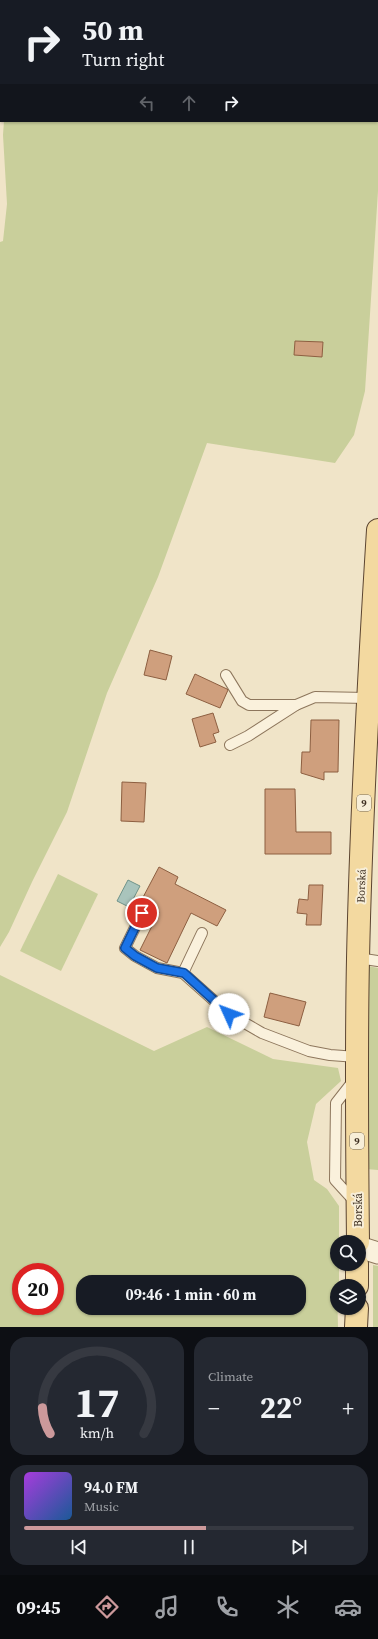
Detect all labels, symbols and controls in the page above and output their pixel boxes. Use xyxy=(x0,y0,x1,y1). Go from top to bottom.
text: 50 m xyxy=(82,11,144,49)
icon: right xyxy=(16,16,68,68)
text: Turn right xyxy=(82,47,164,72)
icon: left xyxy=(136,92,158,114)
icon: ahead xyxy=(178,92,200,114)
icon: right xyxy=(220,92,242,114)
road number: 9 xyxy=(357,795,371,811)
street label: Borská xyxy=(353,868,370,903)
pin xyxy=(125,896,159,930)
icon: arrive xyxy=(131,902,153,924)
position arrow xyxy=(208,993,250,1035)
road number: 9 xyxy=(350,1133,364,1149)
street label: Borská xyxy=(351,1193,366,1227)
map controls xyxy=(330,1235,366,1315)
button: search xyxy=(330,1235,366,1271)
speed limit sign: 20 xyxy=(12,1263,64,1315)
button: layers xyxy=(330,1279,366,1315)
text: 09:46 · 1 min · 60 m xyxy=(126,1284,256,1305)
text: Climate xyxy=(208,1368,253,1385)
text: 17 xyxy=(74,1374,120,1431)
text: 22° xyxy=(260,1387,302,1428)
text: − xyxy=(208,1393,220,1423)
text: + xyxy=(342,1393,354,1423)
text: km/h xyxy=(80,1423,114,1443)
text: 94.0 FM xyxy=(84,1477,138,1498)
text: Music xyxy=(84,1498,119,1515)
icon: previous xyxy=(68,1536,90,1558)
icon: pause xyxy=(178,1536,200,1558)
icon: next xyxy=(288,1536,310,1558)
icon: directions xyxy=(93,1593,121,1621)
icon: music xyxy=(153,1593,181,1621)
icon: phone xyxy=(213,1593,241,1621)
icon: climate xyxy=(274,1593,302,1621)
icon: car xyxy=(334,1593,362,1621)
text: 09:45 xyxy=(16,1595,61,1620)

